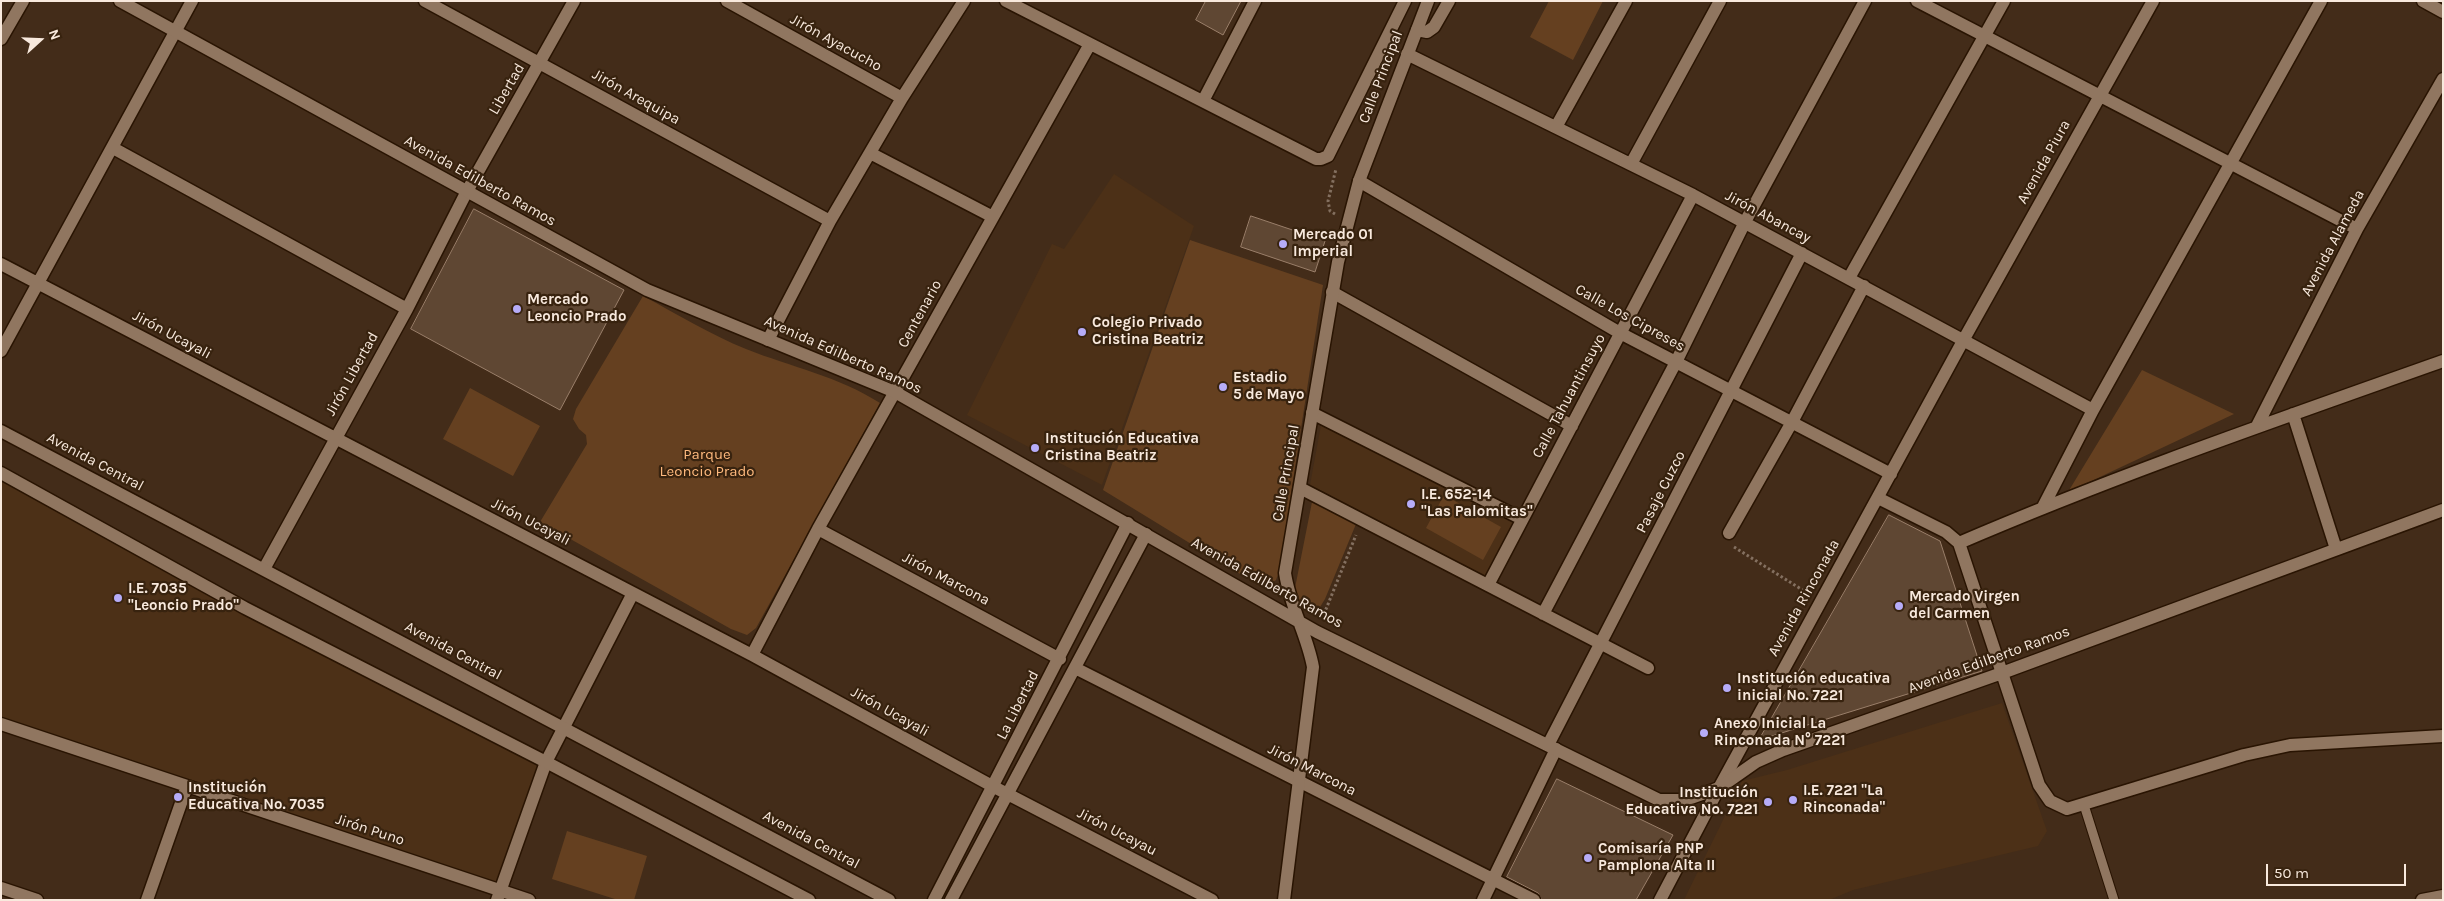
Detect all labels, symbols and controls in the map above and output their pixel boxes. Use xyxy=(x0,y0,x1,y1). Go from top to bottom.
street label: Jirón Ayacucho xyxy=(787,10,885,76)
north arrow xyxy=(15,15,65,65)
text: N xyxy=(45,27,64,42)
street label: Calle Principal xyxy=(1355,28,1407,126)
street label: Libertad xyxy=(485,60,529,118)
street label: Jirón Arequipa xyxy=(589,65,683,129)
street label: Avenida Piura xyxy=(2014,117,2074,207)
street label: Avenida Edilberto Ramos xyxy=(401,132,559,230)
street label: Jirón Abancay xyxy=(1722,187,1814,247)
street label: Avenida Alameda xyxy=(2297,187,2369,299)
place label: Mercado 01 Imperial xyxy=(1293,226,1373,261)
marker: Mercado 01 Imperial xyxy=(1277,238,1289,250)
street label: Centenario xyxy=(894,277,946,351)
street label: Calle Los Cipreses xyxy=(1572,280,1688,356)
place label: Mercado Leoncio Prado xyxy=(527,291,626,326)
marker: Mercado Leoncio Prado xyxy=(511,303,523,315)
street label: Jirón Ucayali xyxy=(130,307,214,363)
street label: Avenida Edilberto Ramos xyxy=(761,312,925,398)
place label: Colegio Privado Cristina Beatriz xyxy=(1092,314,1204,349)
marker: Colegio Privado Cristina Beatriz xyxy=(1076,326,1088,338)
street label: Jirón Libertad xyxy=(322,329,382,419)
street label: Calle Tahuantinsuyo xyxy=(1529,331,1609,461)
place label: Estadio 5 de Mayo xyxy=(1233,369,1304,404)
marker: Estadio 5 de Mayo xyxy=(1217,381,1229,393)
street label: Calle Principal xyxy=(1269,423,1303,523)
street label: Avenida Central xyxy=(43,429,147,495)
place label: Institución Educativa Cristina Beatriz xyxy=(1045,430,1199,465)
marker: Institución Educativa Cristina Beatriz xyxy=(1029,442,1041,454)
park label: Parque Leoncio Prado xyxy=(659,446,755,481)
street label: Pasaje Cuzco xyxy=(1633,448,1689,536)
place label: I.E. 652-14 "Las Palomitas" xyxy=(1421,486,1533,521)
street label: Jirón Ucayali xyxy=(488,494,574,550)
marker: I.E. 652-14 "Las Palomitas" xyxy=(1405,498,1417,510)
street label: Avenida Edilberto Ramos xyxy=(1188,534,1346,632)
street label: Avenida Rinconada xyxy=(1764,536,1844,660)
street label: Jirón Marcona xyxy=(899,548,993,610)
place label: I.E. 7035 "Leoncio Prado" xyxy=(128,580,239,615)
place label: Mercado Virgen del Carmen xyxy=(1909,588,2020,623)
marker: I.E. 7035 "Leoncio Prado" xyxy=(112,592,124,604)
marker: Mercado Virgen del Carmen xyxy=(1893,600,1905,612)
street label: Avenida Central xyxy=(401,618,505,684)
street label: Avenida Edilberto Ramos xyxy=(1906,622,2072,698)
street label: La Libertad xyxy=(993,667,1043,743)
place label: Institución educativa inicial No. 7221 xyxy=(1737,670,1890,705)
marker: Institución educativa inicial No. 7221 xyxy=(1721,682,1733,694)
street label: Jirón Ucayali xyxy=(848,683,932,741)
place label: Anexo Inicial La Rinconada N° 7221 xyxy=(1714,715,1846,750)
marker: Anexo Inicial La Rinconada N° 7221 xyxy=(1698,727,1710,739)
street label: Jirón Marcona xyxy=(1265,740,1359,800)
place label: Institución Educativa No. 7035 xyxy=(188,779,325,814)
place label: I.E. 7221 "La Rinconada" xyxy=(1803,782,1885,817)
place label: Institución Educativa No. 7221 xyxy=(1625,784,1758,819)
marker: Institución Educativa No. 7035 xyxy=(172,791,184,803)
marker: I.E. 7221 "La Rinconada" xyxy=(1787,794,1799,806)
marker: Institución Educativa No. 7221 xyxy=(1762,796,1774,808)
street label: Jirón Ucayau xyxy=(1074,804,1160,860)
street label: Avenida Central xyxy=(759,807,863,873)
street label: Jirón Puno xyxy=(333,810,407,850)
place label: Comisaría PNP Pamplona Alta II xyxy=(1598,840,1715,875)
marker: Comisaría PNP Pamplona Alta II xyxy=(1582,852,1594,864)
scale bar xyxy=(2269,854,2409,886)
text: 50 m xyxy=(2274,864,2309,882)

